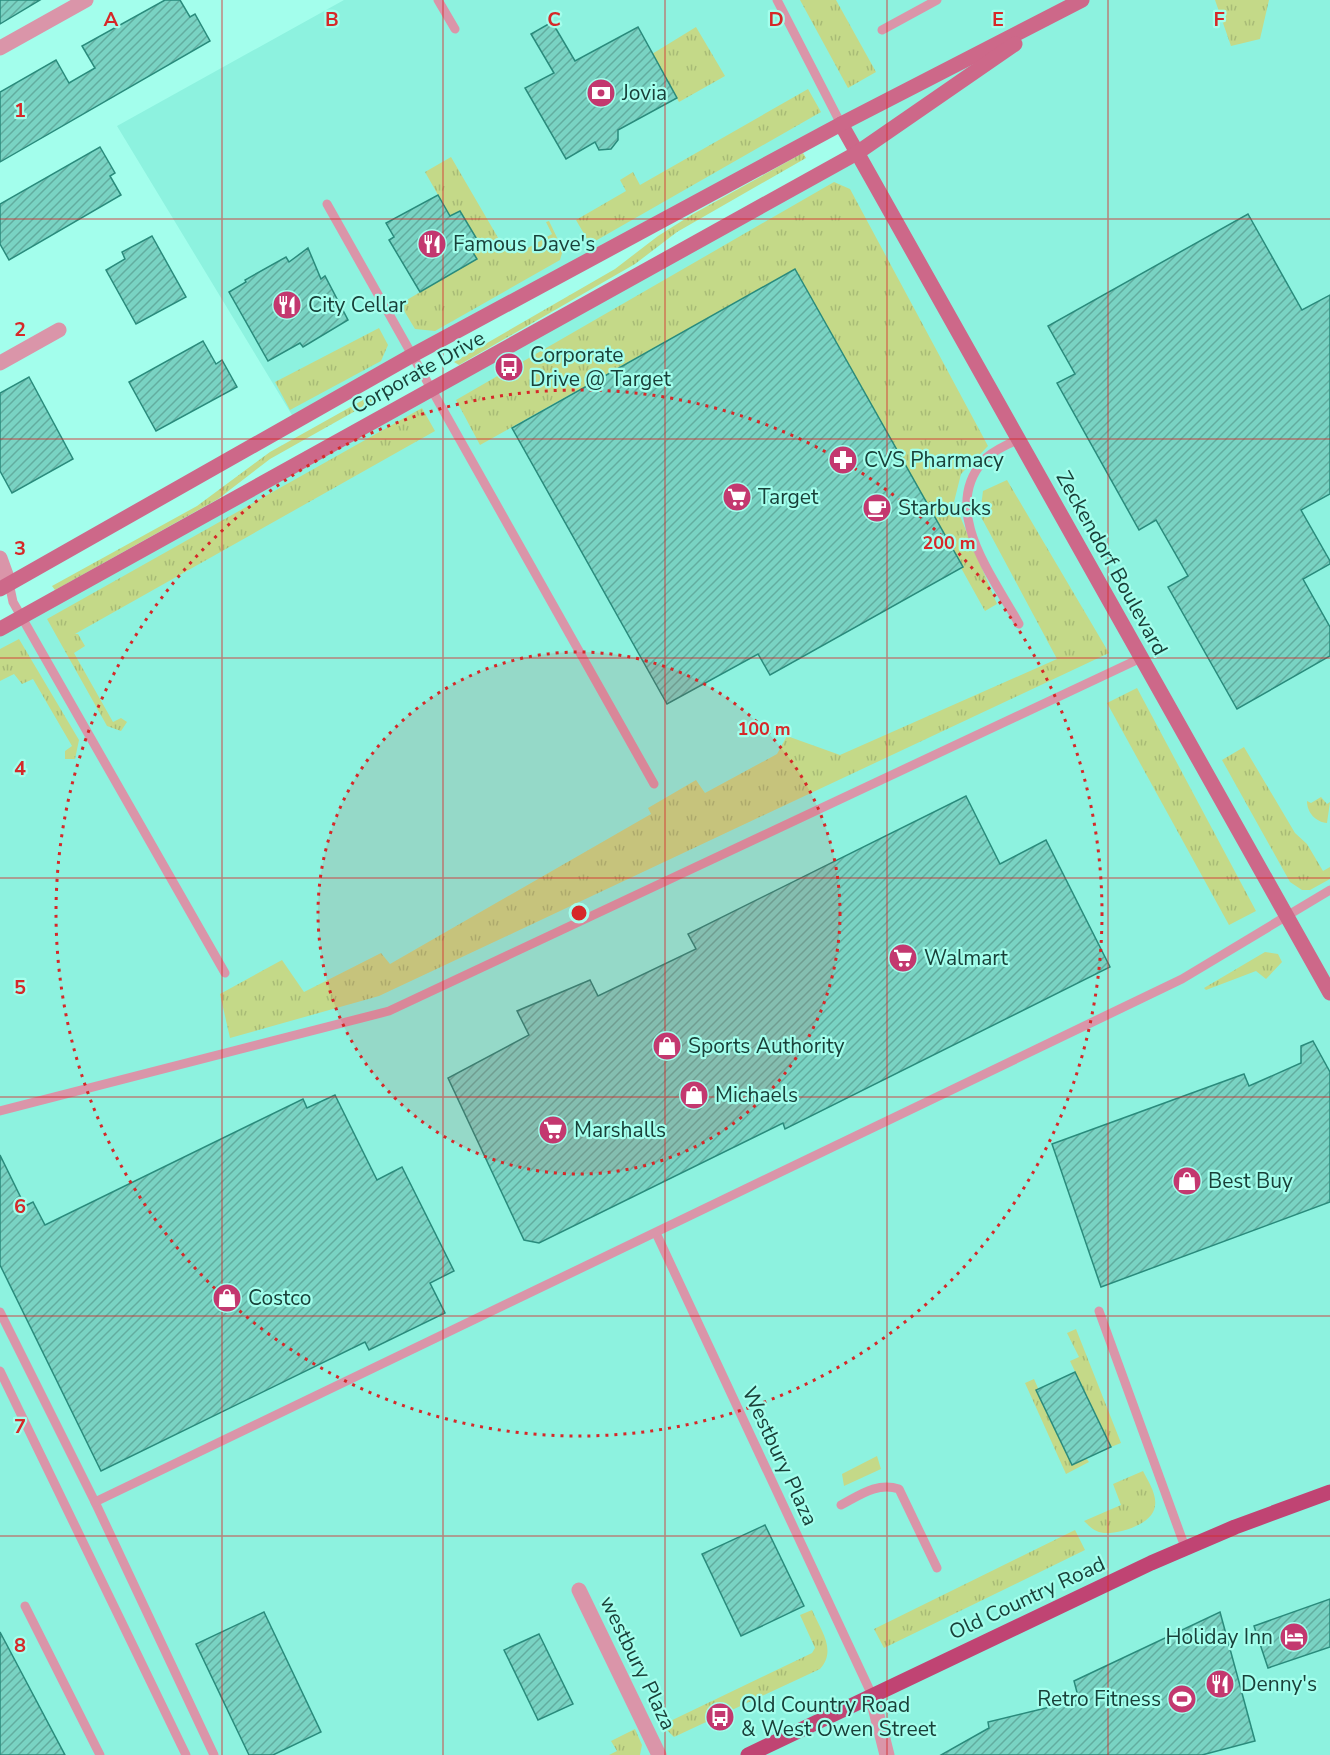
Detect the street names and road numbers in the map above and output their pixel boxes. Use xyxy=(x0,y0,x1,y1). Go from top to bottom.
street label: Corporate Drive xyxy=(346,324,490,420)
street label: Zeckendorf Boulevard xyxy=(1050,466,1174,660)
street label: Westbury Plaza xyxy=(736,1382,824,1530)
street label: Old Country Road xyxy=(944,1550,1110,1646)
street label: westbury Plaza xyxy=(593,1591,683,1735)

